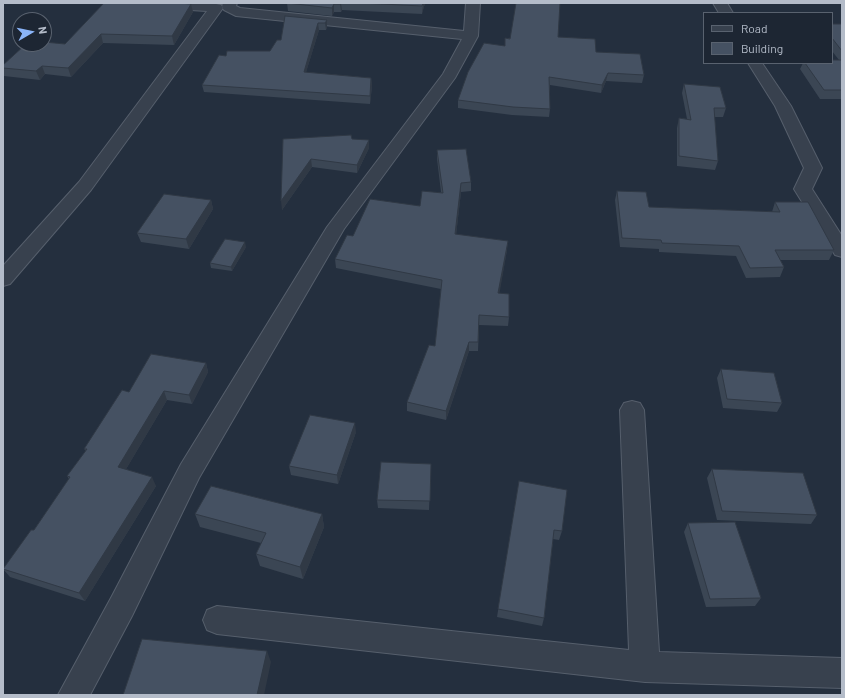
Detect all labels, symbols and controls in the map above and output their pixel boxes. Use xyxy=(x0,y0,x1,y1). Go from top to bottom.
north arrow xyxy=(12,12,52,52)
legend xyxy=(703,12,833,64)
text: Road xyxy=(741,21,768,35)
text: N xyxy=(36,26,50,35)
text: Building xyxy=(741,41,783,55)

